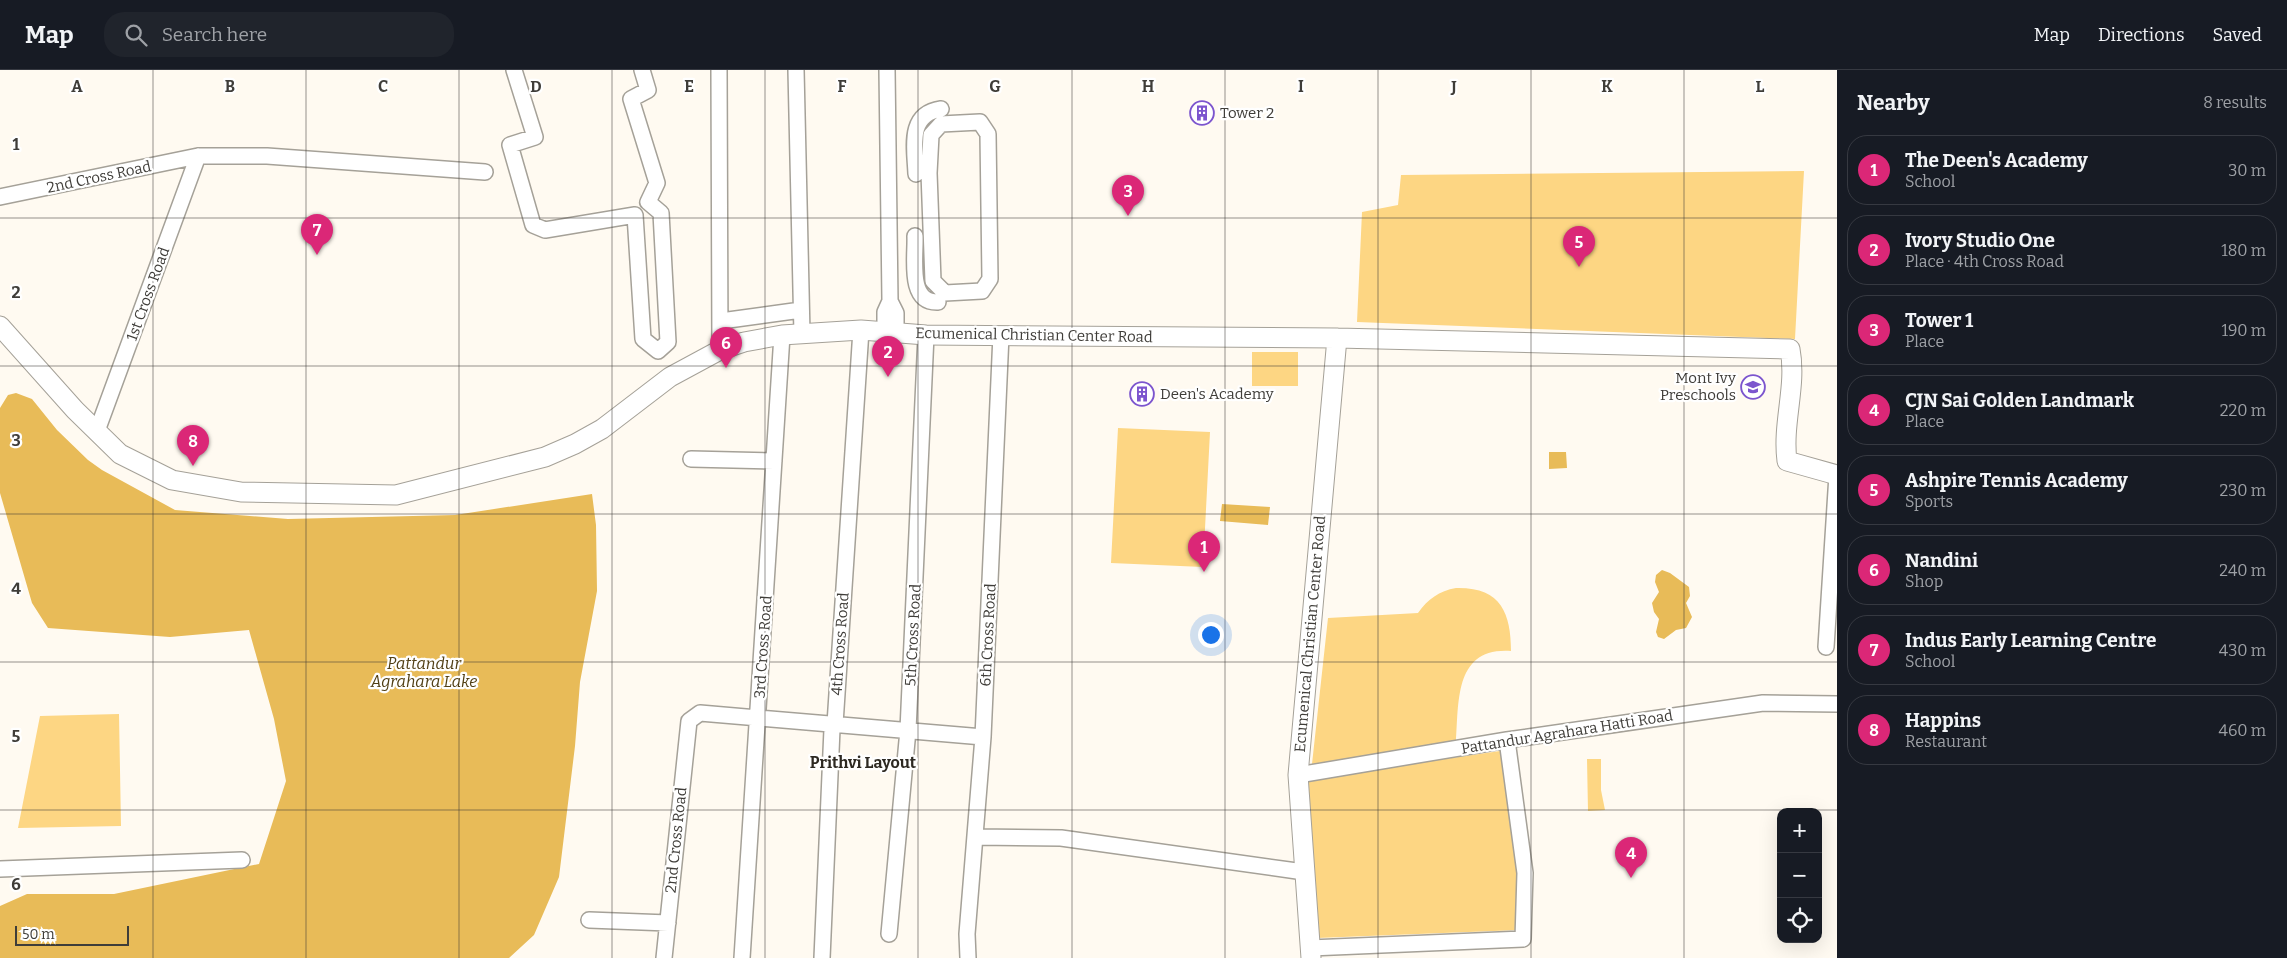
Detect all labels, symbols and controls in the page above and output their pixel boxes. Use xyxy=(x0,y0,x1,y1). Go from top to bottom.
search box xyxy=(104,12,454,57)
text: Map xyxy=(25,21,74,49)
icon: search xyxy=(122,21,150,49)
text: Search here xyxy=(162,23,267,46)
text: Map xyxy=(2034,24,2070,46)
text: Directions xyxy=(2098,24,2185,46)
text: Saved xyxy=(2213,24,2262,46)
text: A xyxy=(71,77,83,96)
text: B xyxy=(225,77,235,96)
text: C xyxy=(378,77,388,96)
text: D xyxy=(530,77,542,96)
text: E xyxy=(684,77,694,96)
text: F xyxy=(838,77,847,96)
text: G xyxy=(989,77,1001,96)
text: H xyxy=(1142,77,1155,96)
text: I xyxy=(1298,77,1304,96)
text: J xyxy=(1450,77,1457,96)
text: K xyxy=(1601,77,1613,96)
text: L xyxy=(1756,77,1765,96)
text: Nearby xyxy=(1857,90,1930,116)
text: 8 results xyxy=(2203,93,2267,112)
building icon: Tower 2 xyxy=(1189,100,1215,126)
place label: Tower 2 xyxy=(1220,104,1274,122)
text: 1 xyxy=(13,135,20,154)
text: The Deen's Academy xyxy=(1905,149,2088,172)
street label: 2nd Cross Road xyxy=(45,157,153,197)
text: 1 xyxy=(1871,161,1877,180)
text: 30 m xyxy=(2228,161,2266,180)
text: School xyxy=(1905,172,1955,191)
pin: 3 xyxy=(1112,175,1144,216)
pin: 7 xyxy=(301,214,333,255)
pin: 5 xyxy=(1563,226,1595,267)
text: Ivory Studio One xyxy=(1905,229,2055,252)
text: 2 xyxy=(1869,241,1879,260)
text: 180 m xyxy=(2221,241,2266,260)
street label: 1st Cross Road xyxy=(123,245,173,343)
text: Place · 4th Cross Road xyxy=(1905,252,2064,271)
text: 2 xyxy=(11,283,21,302)
text: Tower 1 xyxy=(1905,309,1973,332)
text: 3 xyxy=(1869,321,1879,340)
text: 190 m xyxy=(2221,321,2266,340)
street label: Ecumenical Christian Center Road xyxy=(915,324,1153,346)
pin: 6 xyxy=(710,327,742,368)
text: Place xyxy=(1905,332,1944,351)
pin: 2 xyxy=(872,336,904,377)
place label: Mont Ivy Preschools xyxy=(1660,369,1736,404)
school or university icon: Mont Ivy Preschools xyxy=(1740,374,1766,400)
building icon: Deen's Academy xyxy=(1129,381,1155,407)
place label: Deen's Academy xyxy=(1160,385,1274,403)
text: CJN Sai Golden Landmark xyxy=(1905,389,2134,412)
text: 4 xyxy=(1869,401,1879,420)
text: 220 m xyxy=(2220,401,2266,420)
text: Place xyxy=(1905,412,1944,431)
pin: 8 xyxy=(177,425,209,466)
text: 3 xyxy=(11,431,21,450)
text: Ashpire Tennis Academy xyxy=(1905,469,2128,492)
text: 5 xyxy=(1870,481,1878,500)
text: 230 m xyxy=(2219,481,2266,500)
text: Sports xyxy=(1905,492,1953,511)
street label: Ecumenical Christian Center Road xyxy=(1291,515,1329,753)
pin: 1 xyxy=(1188,531,1220,572)
text: Nandini xyxy=(1905,549,1978,572)
text: 6 xyxy=(1869,561,1879,580)
text: 240 m xyxy=(2219,561,2266,580)
text: Shop xyxy=(1905,572,1943,591)
text: 4 xyxy=(11,579,21,598)
street label: 5th Cross Road xyxy=(901,583,925,687)
street label: 6th Cross Road xyxy=(976,583,1000,687)
street label: 4th Cross Road xyxy=(827,592,853,696)
street label: 3rd Cross Road xyxy=(750,595,776,699)
your location xyxy=(1198,622,1224,648)
text: Indus Early Learning Centre xyxy=(1905,629,2157,652)
text: 7 xyxy=(1870,641,1878,660)
text: 430 m xyxy=(2219,641,2266,660)
text: School xyxy=(1905,652,1955,671)
water label: Pattandur Agrahara Lake xyxy=(370,654,477,691)
street label: Pattandur Agrahara Hatti Road xyxy=(1460,706,1674,758)
text: Happins xyxy=(1905,709,1981,732)
text: 8 xyxy=(1869,721,1879,740)
text: 460 m xyxy=(2219,721,2266,740)
text: 5 xyxy=(12,727,21,746)
text: Restaurant xyxy=(1905,732,1987,751)
district label: Prithvi Layout xyxy=(810,753,917,772)
street label: 2nd Cross Road xyxy=(661,786,691,894)
map controls xyxy=(1777,808,1822,943)
button: + xyxy=(1777,808,1822,853)
pin: 4 xyxy=(1615,837,1647,878)
button: − xyxy=(1777,853,1822,898)
text: 6 xyxy=(11,875,21,894)
button: locate xyxy=(1777,898,1822,943)
scale bar xyxy=(15,923,129,946)
text: 50 m xyxy=(22,926,55,943)

